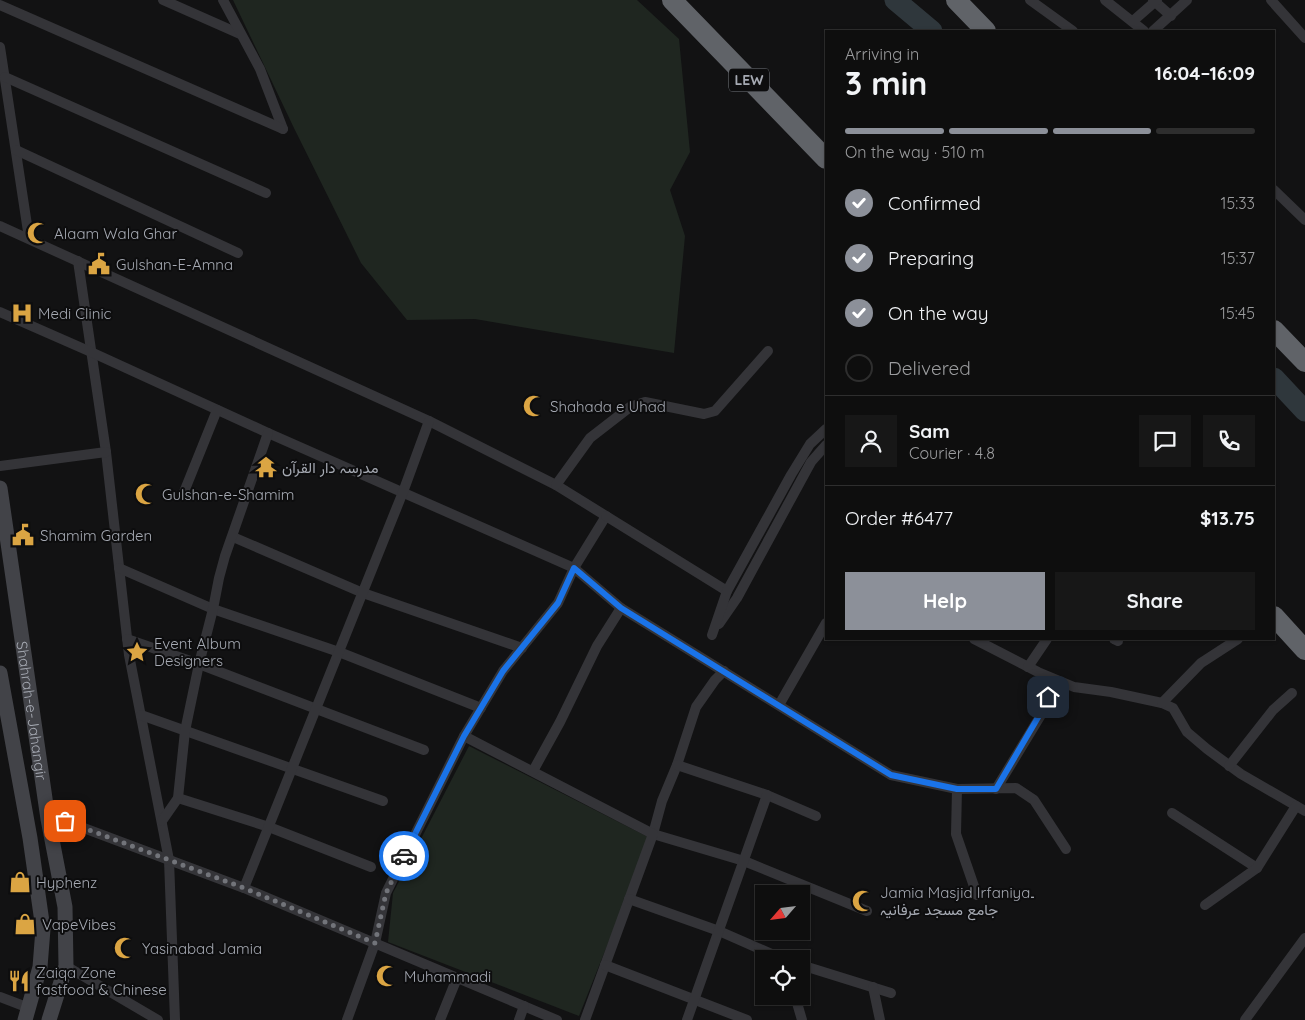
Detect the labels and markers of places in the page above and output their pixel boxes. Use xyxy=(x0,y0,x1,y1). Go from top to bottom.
mosque icon: Alaam Wala Ghar xyxy=(25,220,51,246)
place label: Alaam Wala Ghar xyxy=(54,224,177,243)
public building icon: Gulshan-E-Amna xyxy=(86,251,112,277)
place label: Gulshan-E-Amna xyxy=(116,255,233,274)
hospital icon: Medi Clinic xyxy=(9,300,35,326)
place label: Medi Clinic xyxy=(38,304,112,323)
mosque icon: Shahada e Uhad xyxy=(521,393,547,419)
place label: Shahada e Uhad xyxy=(550,397,666,416)
temple icon: مدرسہ دار القرآن xyxy=(253,454,279,480)
place label: مدرسہ دار القرآن xyxy=(282,458,378,477)
mosque icon: Gulshan-e-Shamim xyxy=(133,481,159,507)
place label: Gulshan-e-Shamim xyxy=(162,485,295,504)
public building icon: Shamim Garden xyxy=(10,522,36,548)
place label: Shamim Garden xyxy=(40,526,152,545)
place label: Event Album Designers xyxy=(154,634,241,670)
place icon: Event Album Designers xyxy=(124,639,150,665)
pin xyxy=(1027,676,1069,718)
pin xyxy=(44,800,86,842)
shop icon: Hyphenz xyxy=(7,869,33,895)
place label: Hyphenz xyxy=(36,873,97,892)
place label: Jamia Masjid Irfaniya۔ جامع مسجد عرفانیہ xyxy=(880,883,1035,921)
mosque icon: Jamia Masjid Irfaniya۔ جامع مسجد عرفانیہ xyxy=(850,888,876,914)
shop icon: VapeVibes xyxy=(12,911,38,937)
place label: VapeVibes xyxy=(42,915,116,934)
mosque icon: Yasinabad Jamia xyxy=(112,935,138,961)
place label: Yasinabad Jamia xyxy=(142,939,262,958)
place label: Zaiqa Zone fastfood & Chinese xyxy=(36,963,167,999)
mosque icon: Muhammadi xyxy=(374,963,400,989)
place label: Muhammadi xyxy=(404,967,491,986)
restaurant icon: Zaiqa Zone fastfood & Chinese xyxy=(6,968,32,994)

